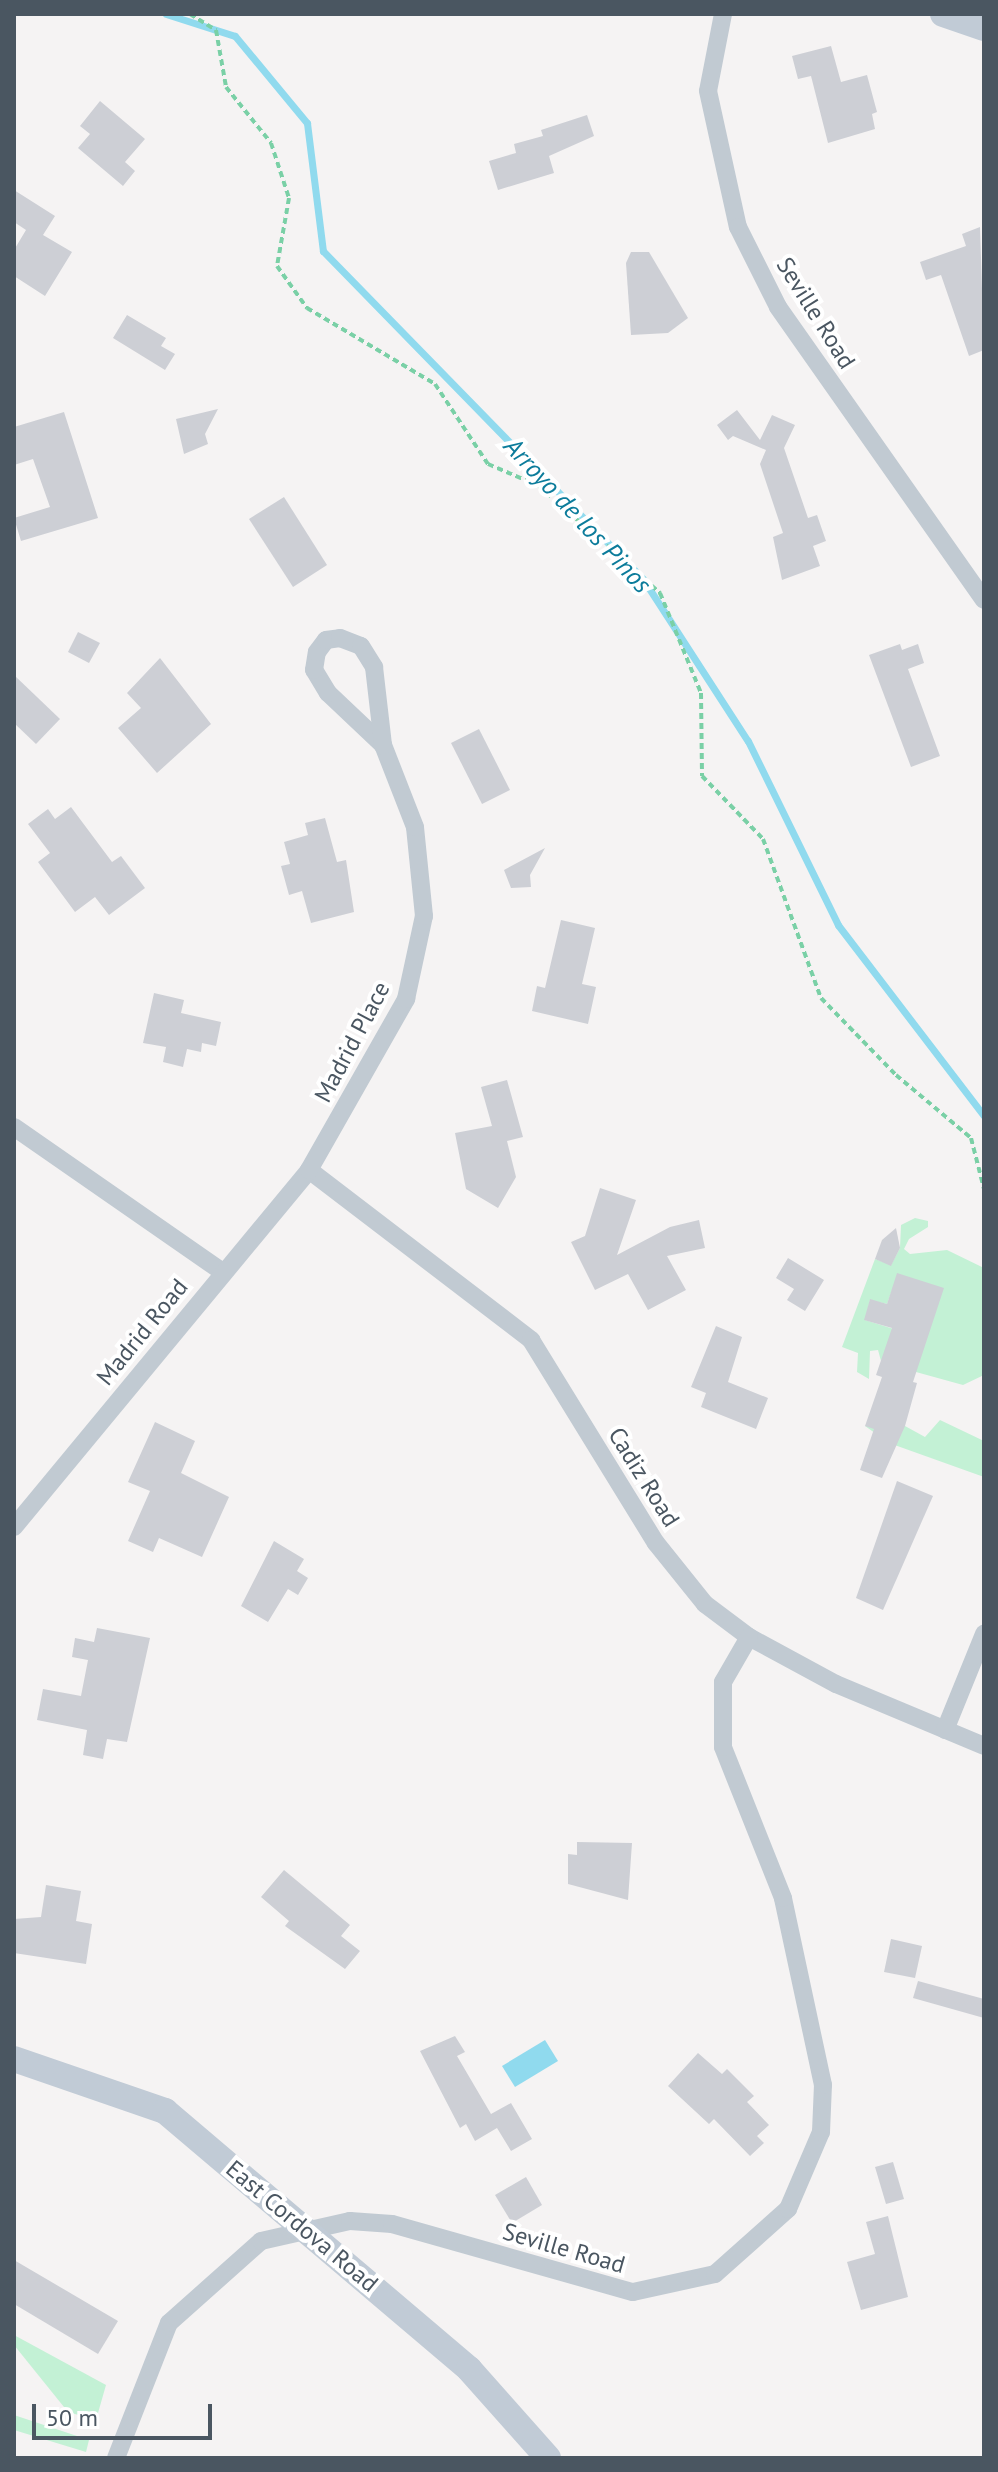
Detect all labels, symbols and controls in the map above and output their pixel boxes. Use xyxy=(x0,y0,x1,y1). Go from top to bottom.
street label: Seville Road xyxy=(770,252,862,374)
water label: Arroyo de los Pinos xyxy=(498,431,658,599)
street label: Madrid Place xyxy=(308,977,396,1107)
street label: Madrid Road xyxy=(90,1273,194,1391)
street label: Cadiz Road xyxy=(602,1422,686,1532)
street label: East Cordova Road xyxy=(220,2154,384,2298)
street label: Seville Road xyxy=(500,2217,628,2279)
scale bar xyxy=(36,2388,216,2438)
text: 50 m xyxy=(46,2402,98,2433)

